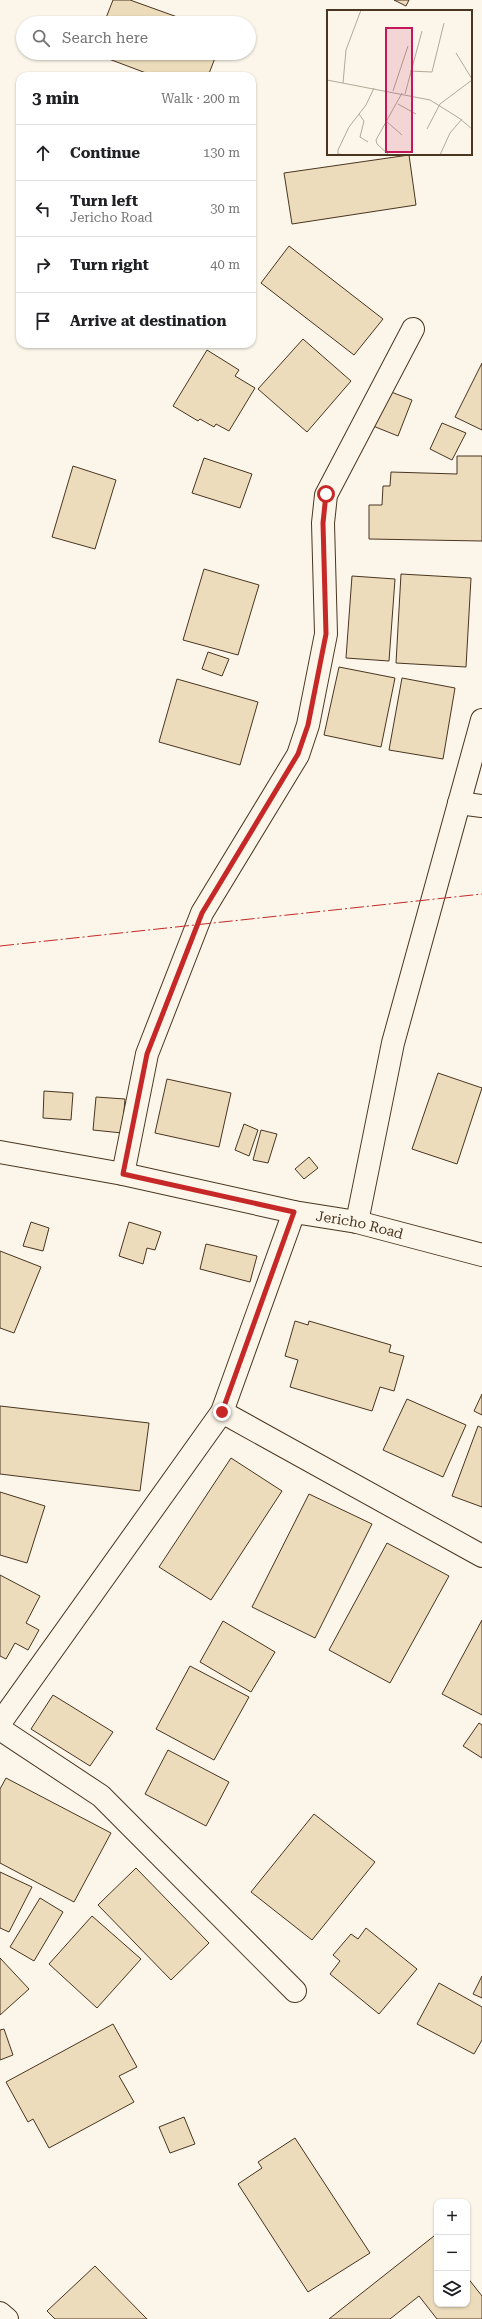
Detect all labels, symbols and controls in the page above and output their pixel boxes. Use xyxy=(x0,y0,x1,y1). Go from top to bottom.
inset map xyxy=(327,10,472,155)
search box xyxy=(16,16,256,60)
icon: search xyxy=(30,27,52,49)
text: Search here xyxy=(62,29,148,47)
text: 3 min xyxy=(32,88,79,108)
text: Walk · 200 m xyxy=(161,91,240,106)
icon: ahead xyxy=(32,142,54,164)
text: Continue xyxy=(70,144,140,162)
text: 130 m xyxy=(203,145,240,160)
text: Turn left xyxy=(70,192,138,210)
icon: left xyxy=(32,198,54,220)
text: 30 m xyxy=(210,201,240,216)
text: Jericho Road xyxy=(70,210,153,225)
icon: right xyxy=(32,254,54,276)
text: Turn right xyxy=(70,256,149,274)
text: 40 m xyxy=(210,257,240,272)
icon: arrive xyxy=(32,310,54,332)
text: Arrive at destination xyxy=(70,312,226,330)
route start xyxy=(317,485,335,503)
street label: Jericho Road xyxy=(315,1208,405,1242)
route end xyxy=(213,1403,231,1421)
map controls xyxy=(434,2199,470,2307)
button: + xyxy=(434,2199,470,2235)
button: − xyxy=(434,2235,470,2271)
button: layers xyxy=(434,2271,470,2307)

